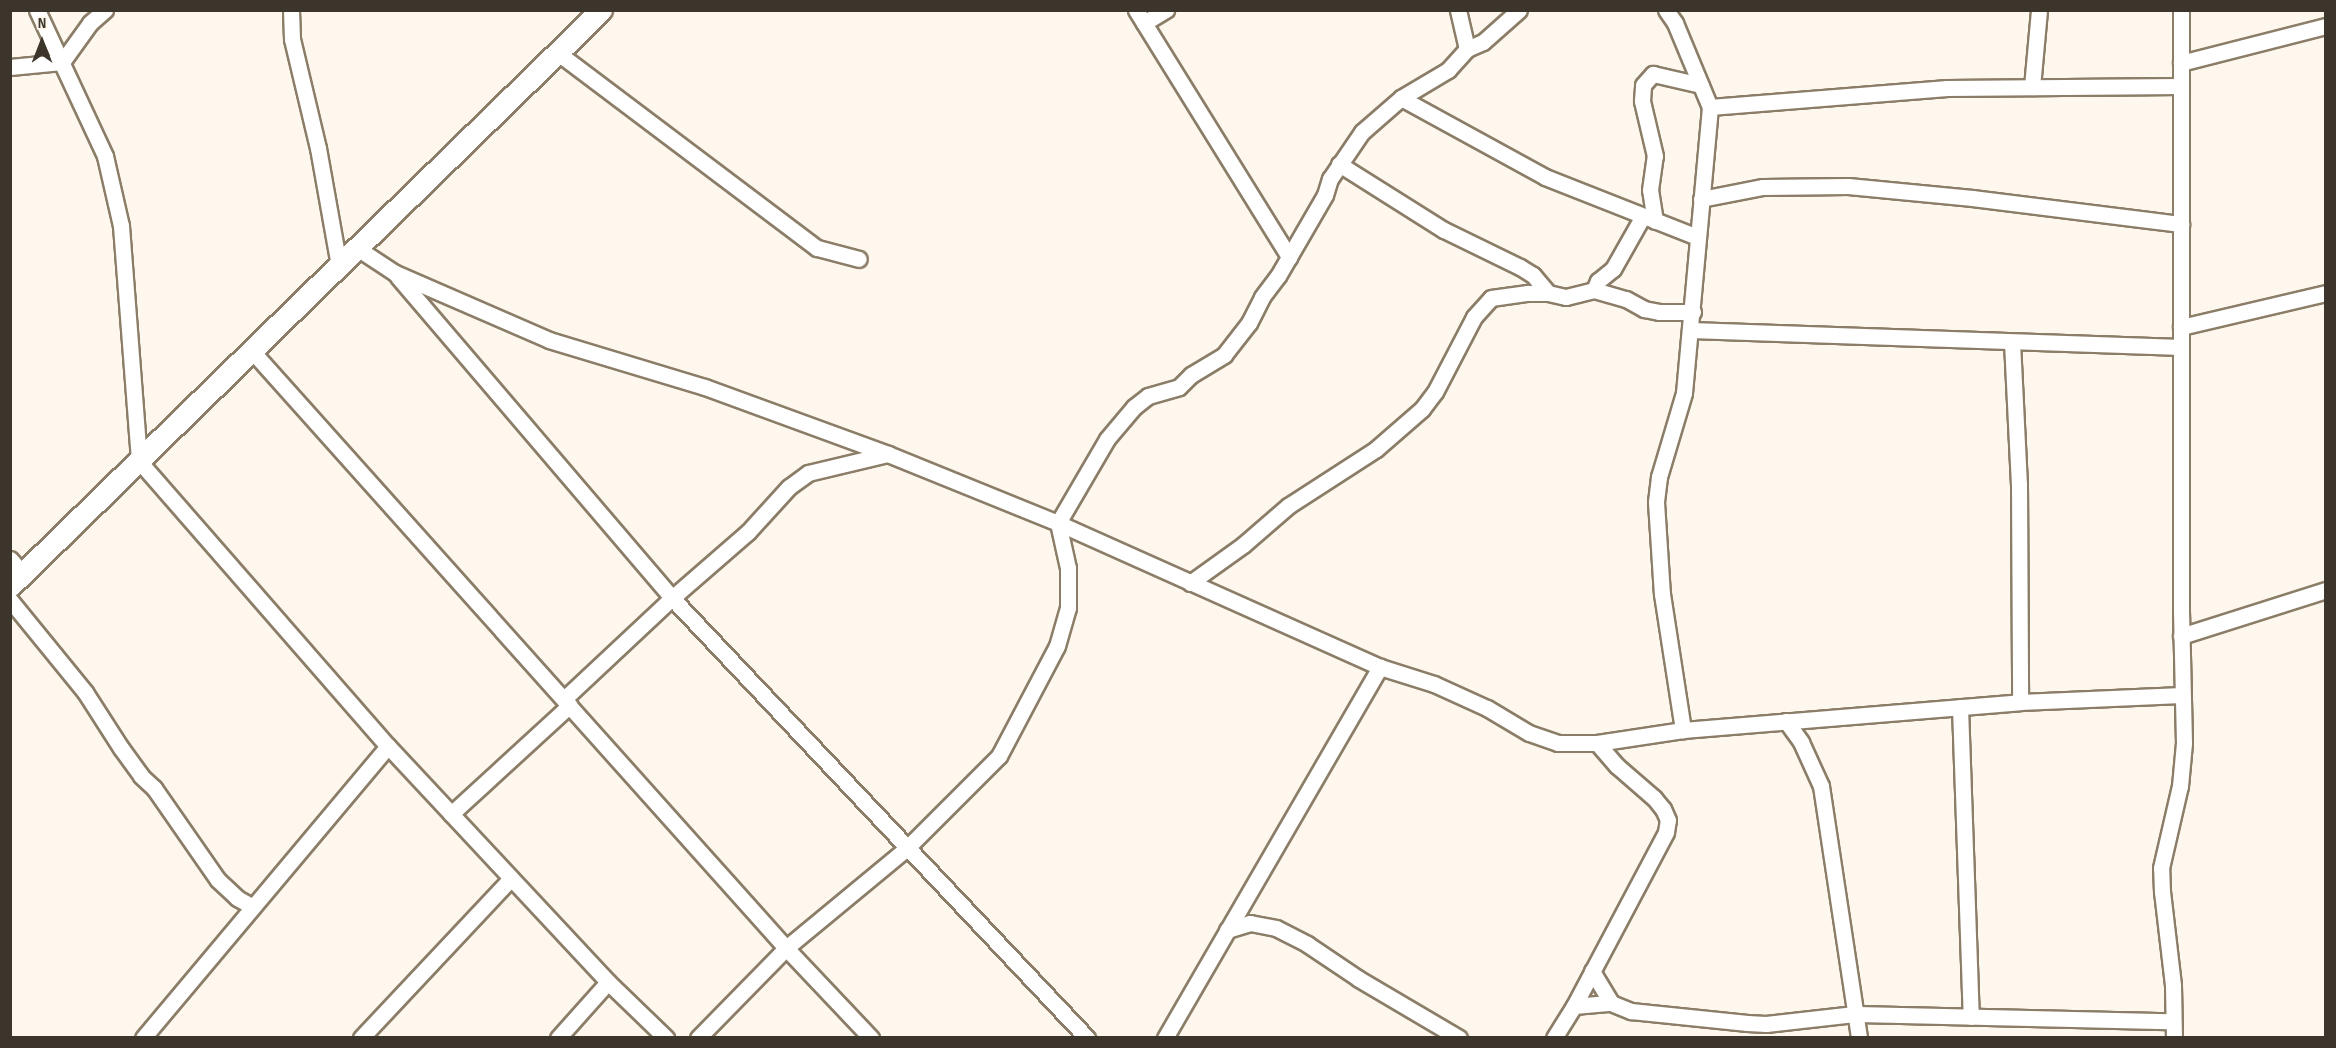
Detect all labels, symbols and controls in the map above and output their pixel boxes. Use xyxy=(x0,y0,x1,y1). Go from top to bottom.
north arrow xyxy=(12,12,72,72)
text: N xyxy=(38,14,46,33)

